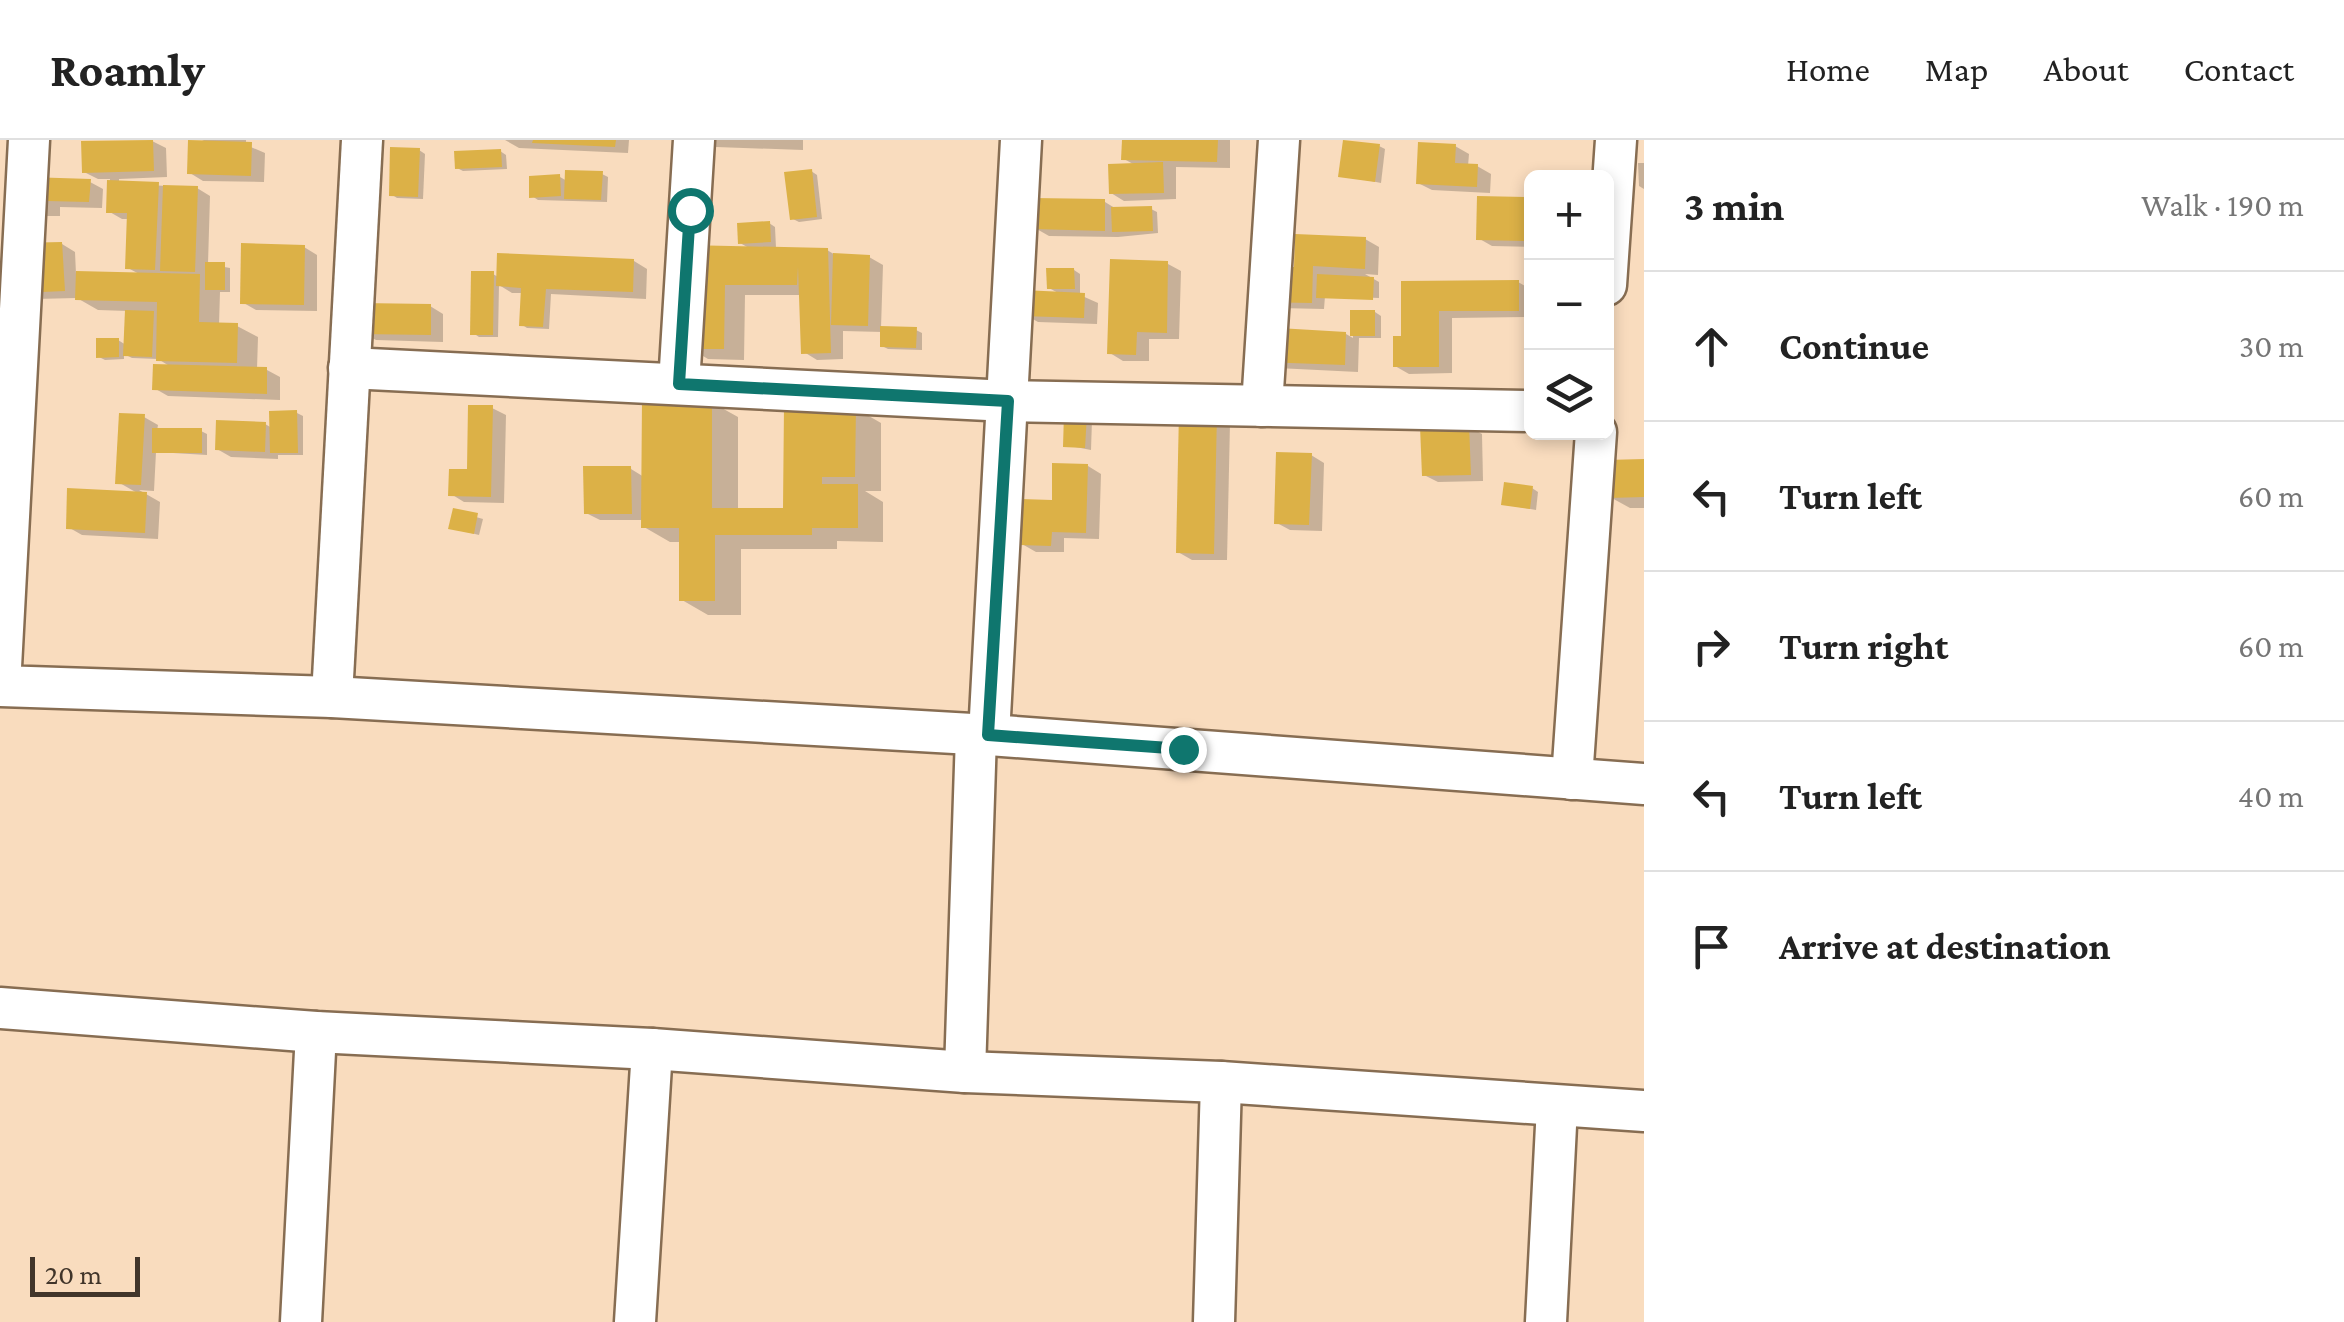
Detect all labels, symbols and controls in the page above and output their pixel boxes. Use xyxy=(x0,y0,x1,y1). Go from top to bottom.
text: Roamly xyxy=(50,43,205,96)
text: Home xyxy=(1786,50,1870,89)
text: Map xyxy=(1925,50,1988,89)
text: About xyxy=(2043,50,2129,89)
text: Contact xyxy=(2184,50,2294,89)
map controls xyxy=(1524,170,1614,440)
button: + xyxy=(1524,170,1614,260)
text: 3 min xyxy=(1684,182,1784,229)
text: Walk · 190 m xyxy=(2141,187,2304,223)
route start xyxy=(668,188,714,234)
button: − xyxy=(1524,260,1614,350)
icon: ahead xyxy=(1684,319,1739,374)
text: Continue xyxy=(1779,325,1929,367)
text: 30 m xyxy=(2239,328,2304,364)
button: layers xyxy=(1524,350,1614,440)
icon: left xyxy=(1684,469,1739,524)
text: Turn left xyxy=(1779,475,1922,517)
text: 60 m xyxy=(2238,478,2304,514)
icon: right xyxy=(1684,619,1739,674)
text: Turn right xyxy=(1779,625,1948,667)
text: 60 m xyxy=(2238,628,2304,664)
route end xyxy=(1161,727,1207,773)
icon: left xyxy=(1684,769,1739,824)
text: Turn left xyxy=(1779,775,1922,817)
text: 40 m xyxy=(2238,778,2304,814)
icon: arrive xyxy=(1684,919,1739,974)
text: Arrive at destination xyxy=(1779,925,2111,967)
scale bar xyxy=(30,1252,140,1296)
text: 20 m xyxy=(45,1259,102,1290)

